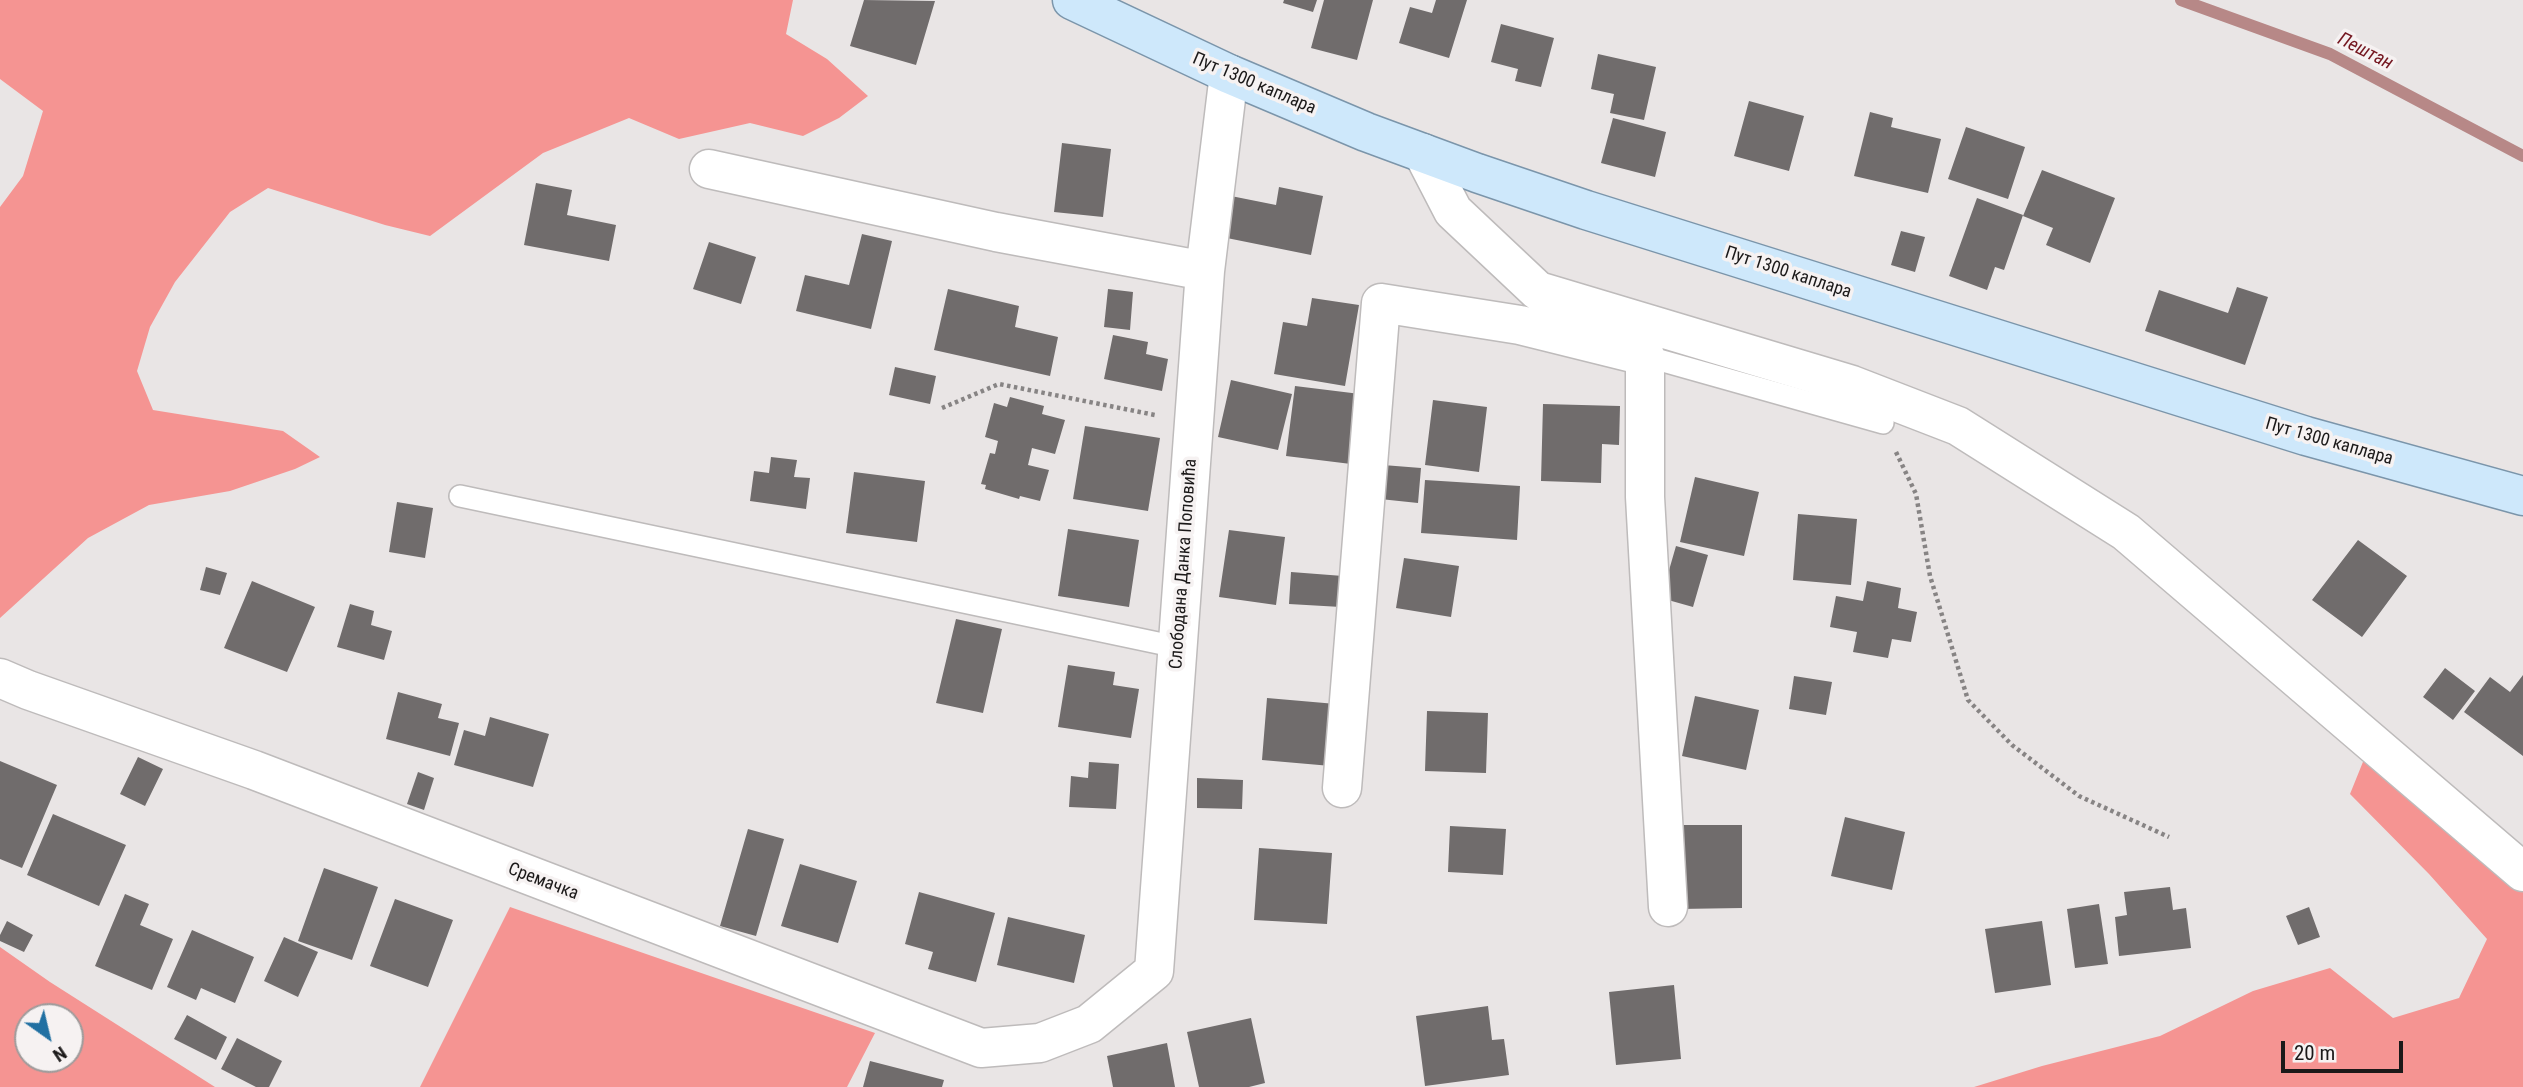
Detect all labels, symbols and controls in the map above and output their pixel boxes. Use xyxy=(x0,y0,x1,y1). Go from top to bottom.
water label: Пештан xyxy=(2334,28,2396,76)
street label: Пут 1300 каплара xyxy=(1189,48,1319,120)
street label: Пут 1300 каплара xyxy=(1722,242,1854,304)
street label: Пут 1300 каплара xyxy=(2263,413,2395,471)
street label: Слободана Данка Поповића xyxy=(1166,458,1202,670)
street label: Сремачка xyxy=(505,859,581,905)
north arrow xyxy=(14,1003,84,1073)
scale bar xyxy=(2285,1028,2408,1072)
text: N xyxy=(49,1041,71,1067)
text: 20 m xyxy=(2294,1041,2335,1065)

